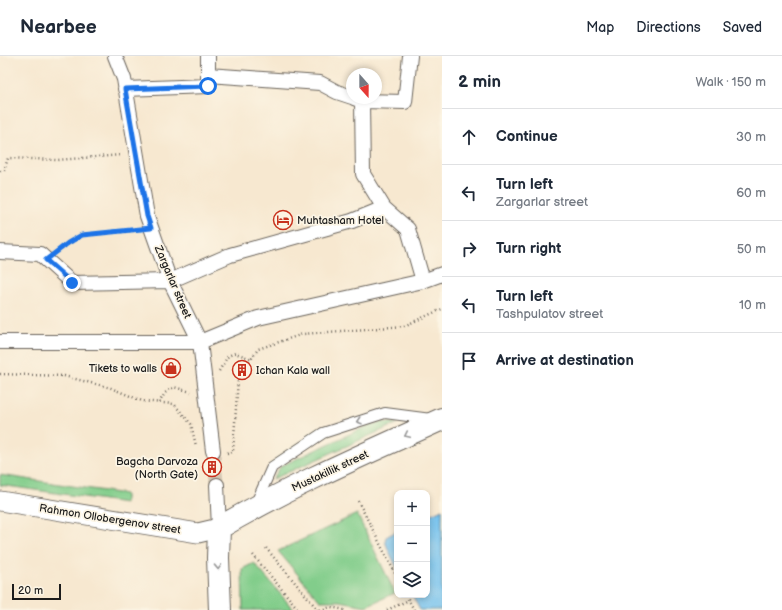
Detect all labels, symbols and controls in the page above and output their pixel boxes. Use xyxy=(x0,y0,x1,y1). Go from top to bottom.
text: Nearbee xyxy=(20,16,97,39)
text: Map xyxy=(586,19,614,36)
text: Directions xyxy=(636,19,701,36)
text: Saved xyxy=(723,19,762,36)
north arrow xyxy=(346,68,382,104)
text: 2 min xyxy=(458,72,501,92)
text: Walk · 150 m xyxy=(695,74,766,90)
route start xyxy=(199,77,217,95)
icon: ahead xyxy=(458,126,480,148)
text: Continue xyxy=(496,127,558,146)
text: 30 m xyxy=(736,129,766,145)
text: Turn left xyxy=(496,175,553,194)
icon: left xyxy=(458,182,480,204)
text: 60 m xyxy=(736,185,766,201)
text: Zargarlar street xyxy=(496,194,588,210)
hotel icon: Muhtasham Hotel xyxy=(272,209,294,231)
place label: Muhtasham Hotel xyxy=(297,214,384,227)
icon: right xyxy=(458,238,480,260)
text: Turn right xyxy=(496,239,561,258)
text: 50 m xyxy=(737,241,766,257)
street label: Zargarlar street xyxy=(151,243,194,321)
route end xyxy=(63,274,81,292)
text: Turn left xyxy=(496,287,553,306)
icon: left xyxy=(458,294,480,316)
text: 10 m xyxy=(739,297,766,313)
text: Tashpulatov street xyxy=(496,306,603,322)
icon: arrive xyxy=(458,350,480,372)
text: Arrive at destination xyxy=(496,351,634,370)
shop icon: Tikets to walls xyxy=(160,357,182,379)
building icon: Ichan Kala wall xyxy=(231,359,253,381)
place label: Tikets to walls xyxy=(89,362,158,375)
place label: Ichan Kala wall xyxy=(256,364,330,377)
one-way arrow xyxy=(356,417,363,425)
one-way arrow xyxy=(403,430,411,438)
street label: Mustakillik street xyxy=(290,447,371,494)
place label: Bagcha Darvoza (North Gate) xyxy=(116,455,198,481)
building icon: Bagcha Darvoza (North Gate) xyxy=(201,456,223,478)
map controls xyxy=(394,490,430,598)
button: + xyxy=(394,490,430,526)
street label: Rahmon Ollobergenov street xyxy=(38,501,182,537)
button: − xyxy=(394,526,430,562)
button: layers xyxy=(394,562,430,598)
one-way arrow xyxy=(214,564,223,570)
scale bar xyxy=(12,582,61,601)
text: 20 m xyxy=(18,584,43,597)

